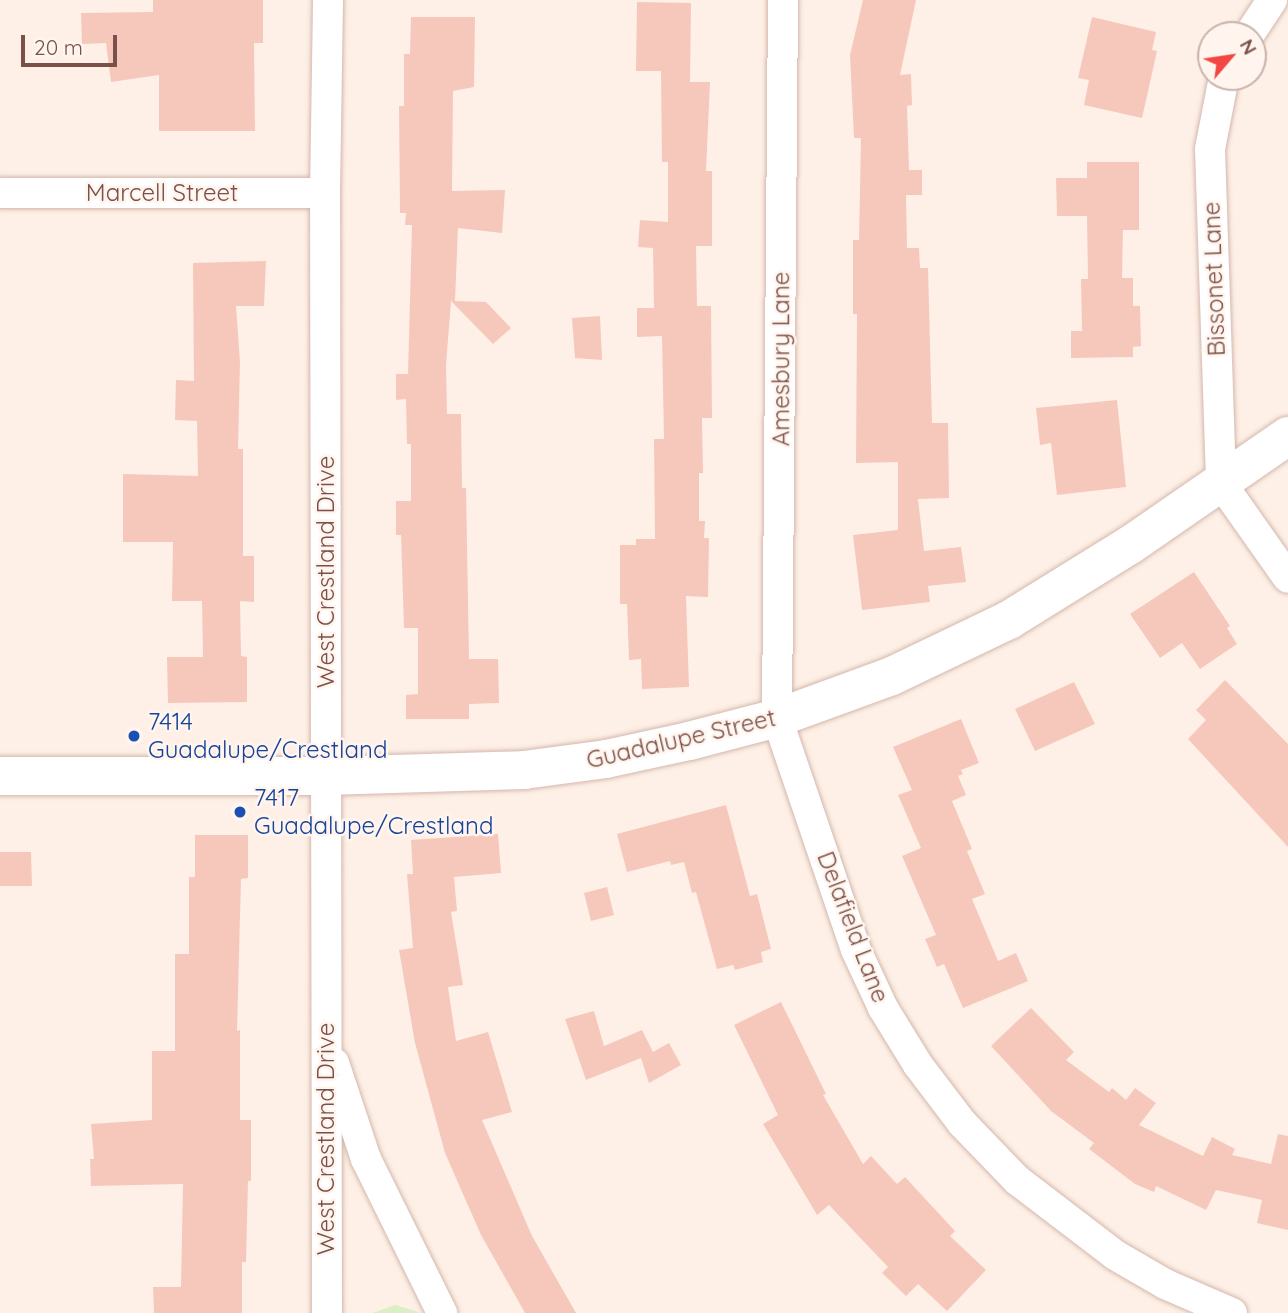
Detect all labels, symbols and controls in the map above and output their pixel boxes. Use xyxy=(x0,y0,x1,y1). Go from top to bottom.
scale bar xyxy=(24,21,121,65)
north arrow xyxy=(1197,21,1267,91)
text: 20 m xyxy=(34,34,83,60)
text: N xyxy=(1235,35,1262,59)
street label: Marcell Street xyxy=(86,179,238,207)
street label: Bissonet Lane xyxy=(1197,201,1231,357)
street label: Amesbury Lane xyxy=(767,272,795,446)
street label: West Crestland Drive xyxy=(312,456,340,688)
street label: Guadalupe Street xyxy=(584,703,778,775)
place label: 7414 Guadalupe/Crestland xyxy=(148,708,387,764)
marker: 7414 Guadalupe/Crestland xyxy=(126,728,142,744)
place label: 7417 Guadalupe/Crestland xyxy=(254,784,493,840)
marker: 7417 Guadalupe/Crestland xyxy=(232,804,248,820)
street label: Delafield Lane xyxy=(811,847,895,1007)
street label: West Crestland Drive xyxy=(312,1023,340,1255)

